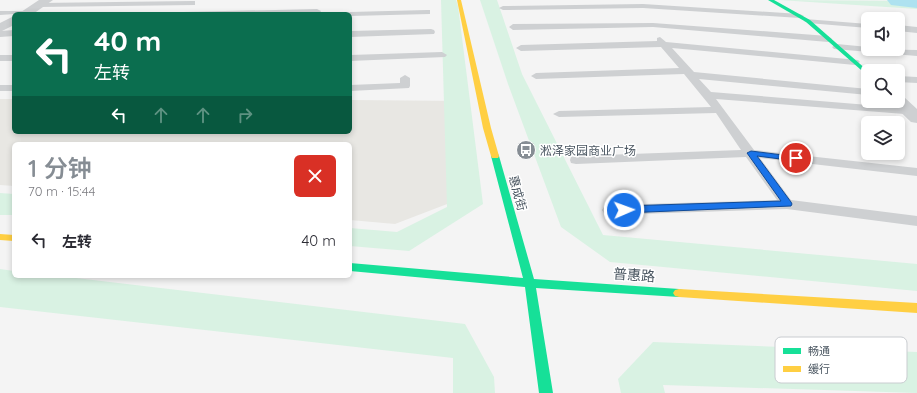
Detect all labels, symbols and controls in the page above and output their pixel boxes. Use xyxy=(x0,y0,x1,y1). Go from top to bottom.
map controls xyxy=(861,12,905,160)
button: sound xyxy=(861,12,905,56)
text: 40 m xyxy=(94,23,161,58)
icon: left xyxy=(28,28,80,80)
text: 左转 xyxy=(94,61,130,84)
button: search xyxy=(861,64,905,108)
icon: left xyxy=(108,104,130,126)
icon: ahead xyxy=(150,104,172,126)
icon: ahead xyxy=(192,104,214,126)
icon: right xyxy=(234,104,256,126)
button: layers xyxy=(861,116,905,160)
bus stop icon: 淞泽家园商业广场 xyxy=(515,139,537,161)
pin xyxy=(779,141,813,175)
place label: 淞泽家园商业广场 xyxy=(540,143,636,158)
icon: arrive xyxy=(785,147,807,169)
text: 1 分钟 xyxy=(28,153,92,183)
button: close xyxy=(294,155,336,197)
street label: 惠成街 xyxy=(506,174,530,212)
text: 70 m · 15:44 xyxy=(28,183,95,199)
position arrow xyxy=(603,189,645,231)
icon: left xyxy=(28,229,50,251)
text: 40 m xyxy=(301,231,336,250)
text: 左转 xyxy=(62,232,92,251)
street label: 普惠路 xyxy=(612,265,656,285)
legend xyxy=(775,337,907,383)
text: 畅通 xyxy=(808,344,830,358)
text: 缓行 xyxy=(808,362,830,376)

